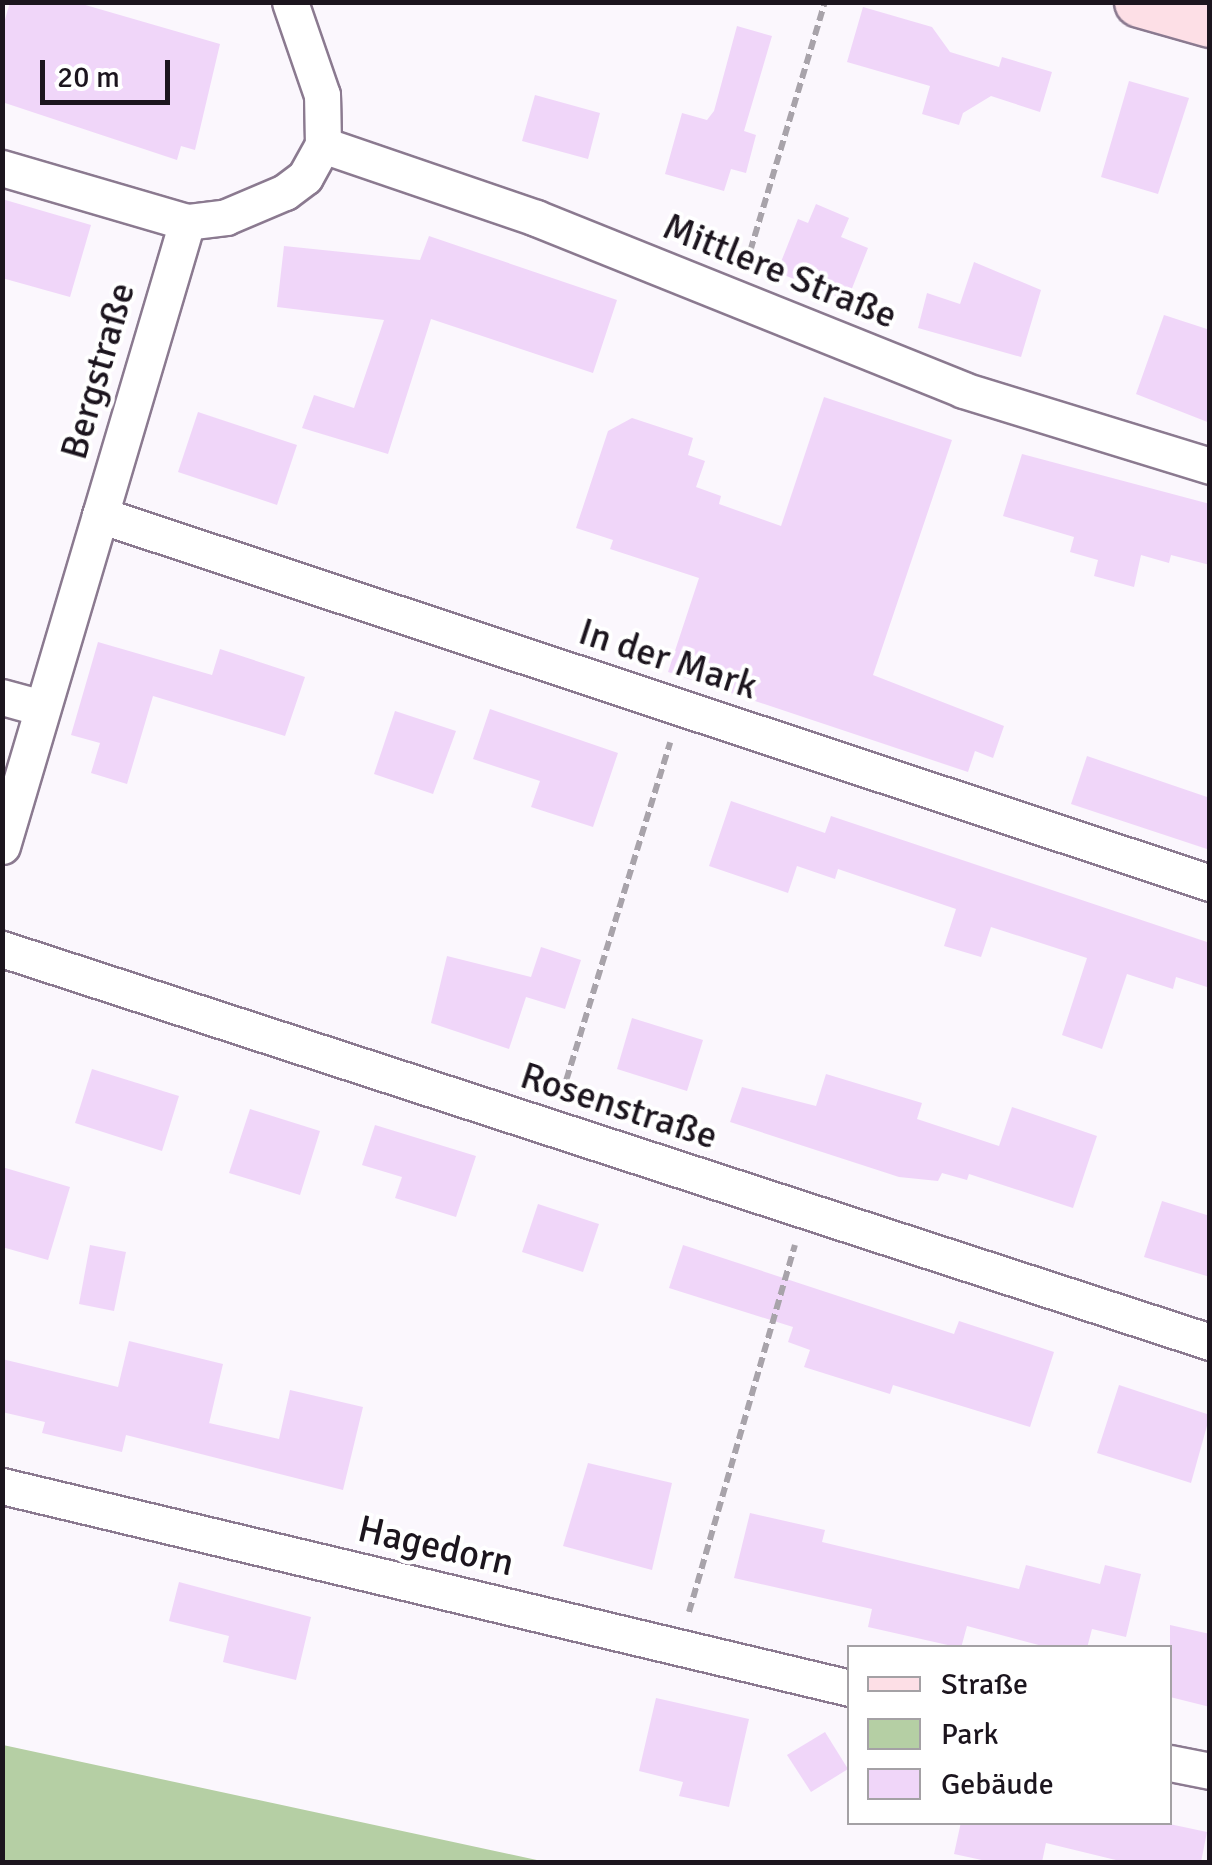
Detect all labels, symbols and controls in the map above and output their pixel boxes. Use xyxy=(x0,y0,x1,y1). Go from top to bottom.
scale bar xyxy=(45,40,175,102)
text: 20 m xyxy=(57,59,120,96)
street label: Mittlere Straße xyxy=(656,203,904,339)
street label: Bergstraße xyxy=(51,278,145,464)
street label: In der Mark xyxy=(573,609,763,709)
street label: Rosenstraße xyxy=(515,1053,723,1159)
street label: Hagedorn xyxy=(354,1506,518,1586)
legend xyxy=(847,1645,1172,1825)
text: Straße xyxy=(941,1666,1028,1703)
text: Park xyxy=(941,1716,999,1753)
text: Gebäude xyxy=(941,1766,1054,1803)

